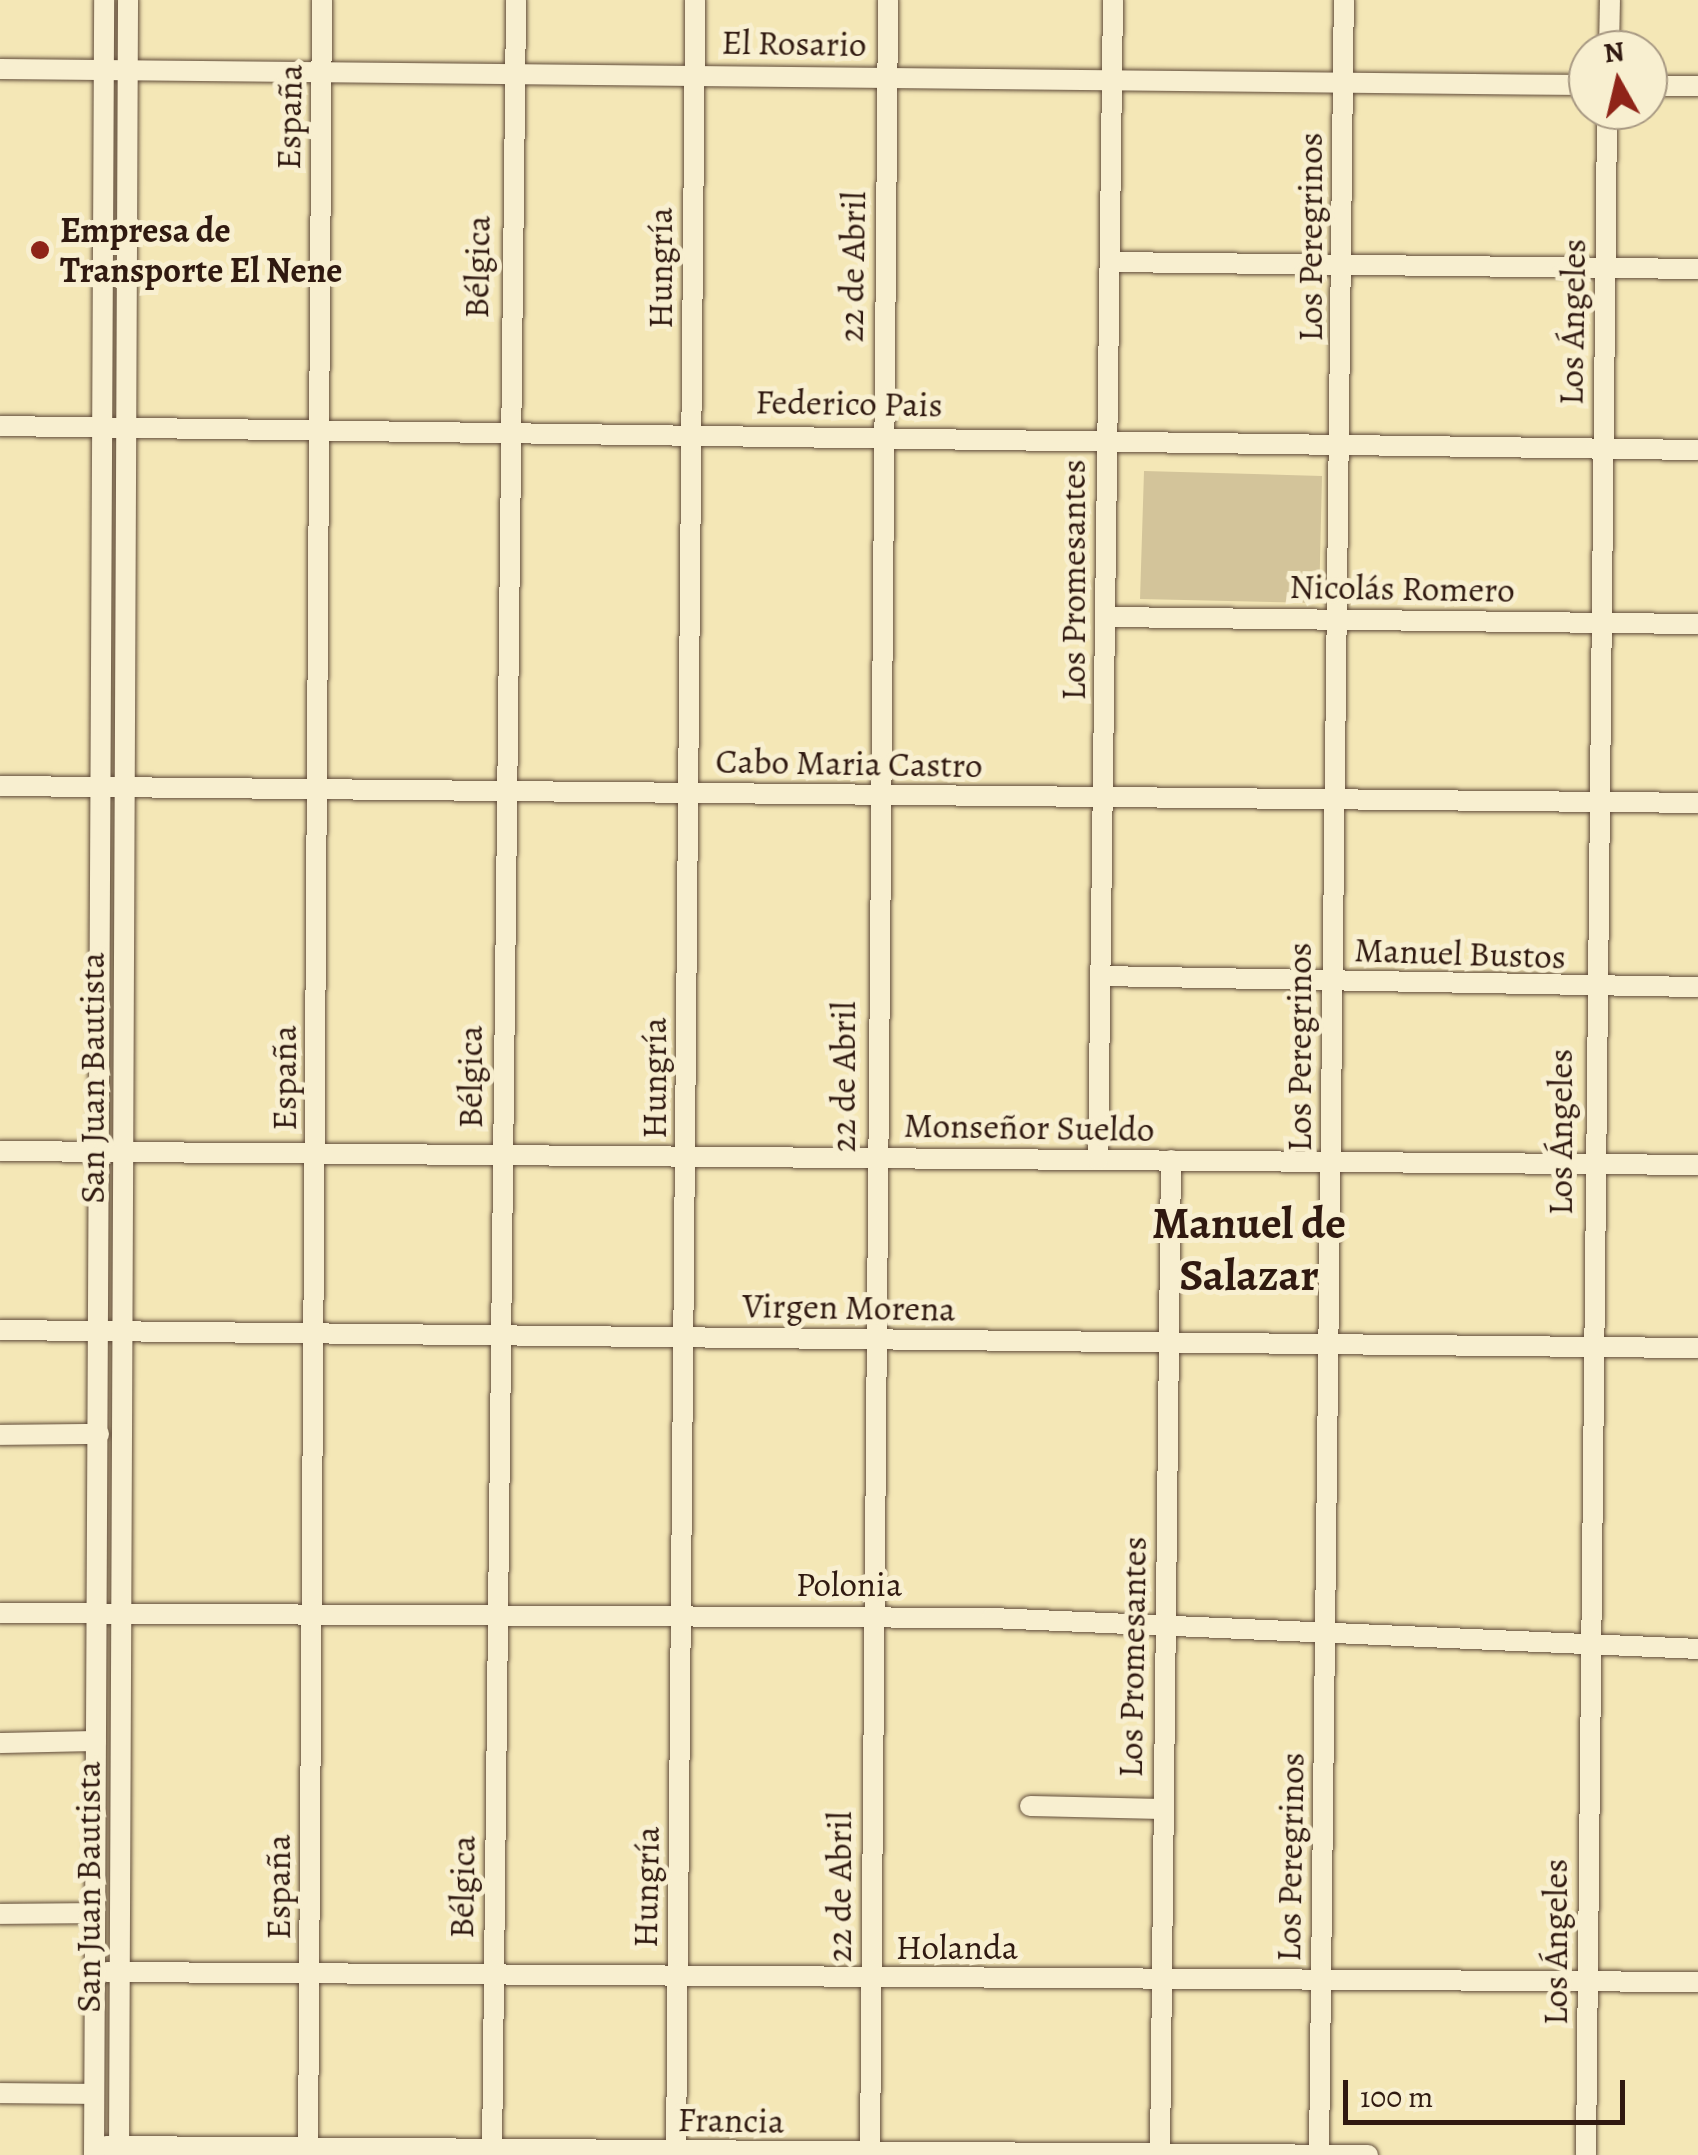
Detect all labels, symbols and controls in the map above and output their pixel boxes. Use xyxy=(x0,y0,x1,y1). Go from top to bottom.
street label: El Rosario xyxy=(721,21,867,65)
north arrow xyxy=(1568,30,1668,130)
text: N xyxy=(1601,32,1627,73)
street label: España xyxy=(267,64,311,170)
street label: Los Peregrinos xyxy=(1289,132,1331,342)
street label: 22 de Abril xyxy=(830,191,874,343)
street label: Hungría xyxy=(639,207,681,329)
place label: Empresa de Transporte El Nene xyxy=(60,209,343,291)
street label: Bélgica xyxy=(455,215,499,319)
street label: Los Ángeles xyxy=(1550,238,1594,406)
marker: Empresa de Transporte El Nene xyxy=(29,239,51,261)
street label: Federico Pais xyxy=(755,380,943,426)
street label: Los Promesantes xyxy=(1052,459,1094,701)
street label: Nicolás Romero xyxy=(1289,565,1515,611)
street label: Cabo Maria Castro xyxy=(715,740,983,786)
street label: Manuel Bustos xyxy=(1353,928,1567,978)
street label: Los Peregrinos xyxy=(1278,942,1320,1152)
street label: San Juan Bautista xyxy=(71,952,113,1204)
street label: 22 de Abril xyxy=(822,1002,864,1152)
street label: Hungría xyxy=(633,1017,675,1139)
street label: España xyxy=(263,1025,305,1131)
street label: Bélgica xyxy=(449,1026,491,1128)
street label: Los Ángeles xyxy=(1539,1049,1581,1215)
street label: Monseñor Sueldo xyxy=(903,1104,1155,1150)
district label: Manuel de Salazar xyxy=(1152,1197,1346,1303)
street label: Virgen Morena xyxy=(742,1284,956,1330)
street label: Los Promesantes xyxy=(1109,1536,1155,1778)
street label: Polonia xyxy=(796,1563,902,1605)
street label: Los Peregrinos xyxy=(1267,1752,1313,1962)
street label: San Juan Bautista xyxy=(67,1761,109,2013)
street label: 22 de Abril xyxy=(818,1812,860,1962)
street label: Hungría xyxy=(624,1826,668,1948)
street label: España xyxy=(257,1834,299,1940)
street label: Bélgica xyxy=(440,1835,484,1939)
street label: Los Ángeles xyxy=(1534,1859,1576,2025)
street label: Holanda xyxy=(896,1926,1018,1968)
scale bar xyxy=(1348,2060,1630,2122)
text: 100 m xyxy=(1360,2077,1433,2117)
street label: Francia xyxy=(677,2098,785,2142)

